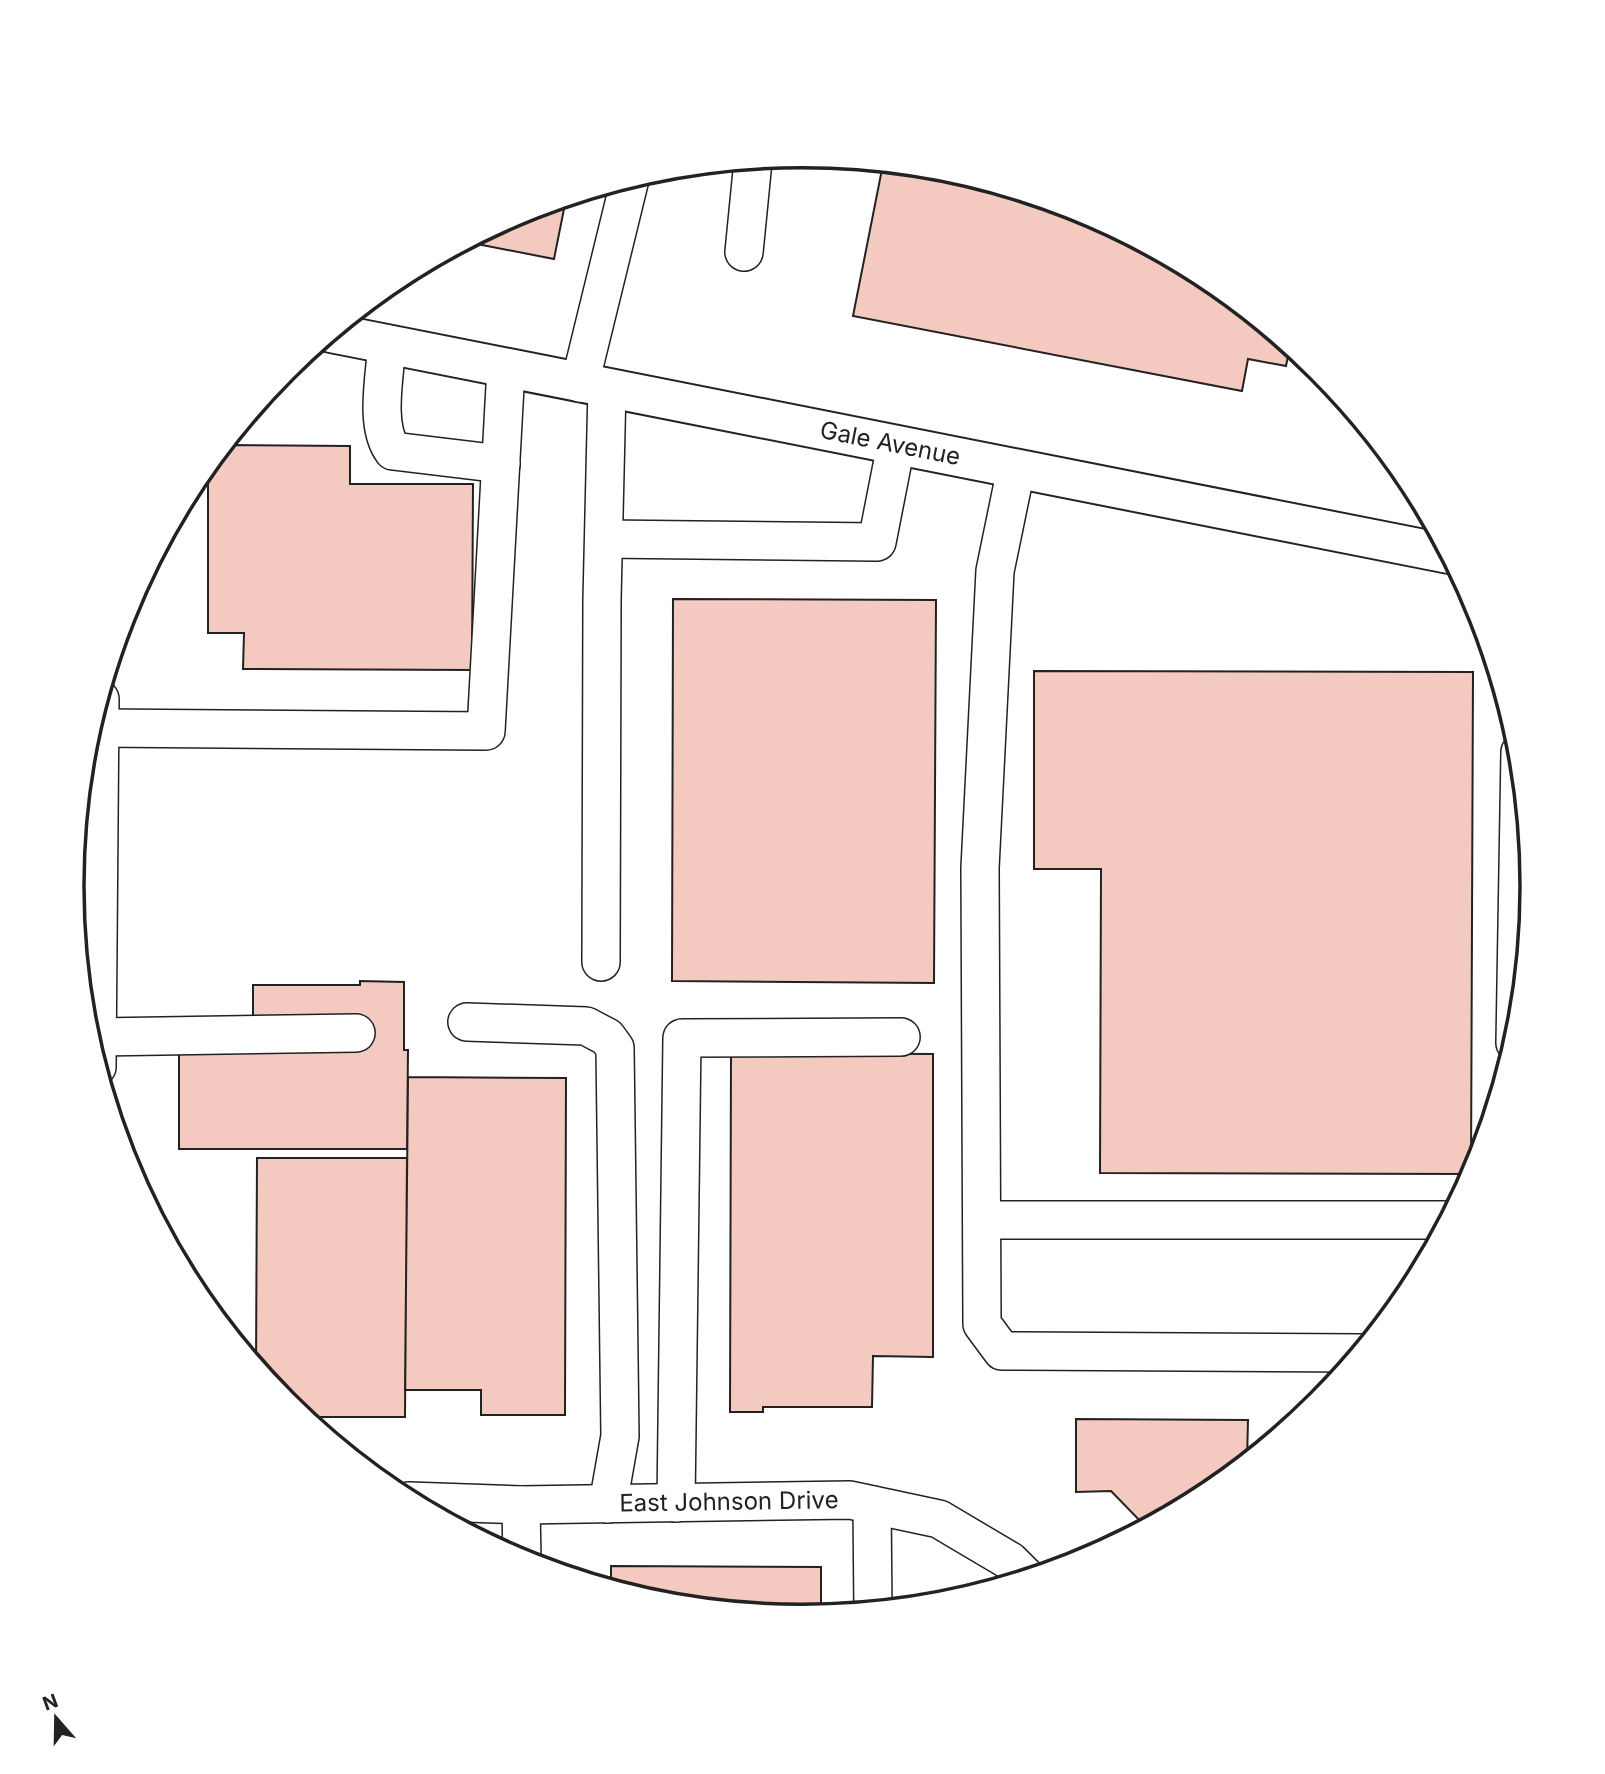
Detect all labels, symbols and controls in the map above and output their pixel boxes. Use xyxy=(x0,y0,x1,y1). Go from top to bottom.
street label: Gale Avenue xyxy=(818,415,963,471)
street label: East Johnson Drive xyxy=(619,1485,839,1518)
north arrow xyxy=(21,1683,91,1753)
text: N xyxy=(40,1689,61,1716)

